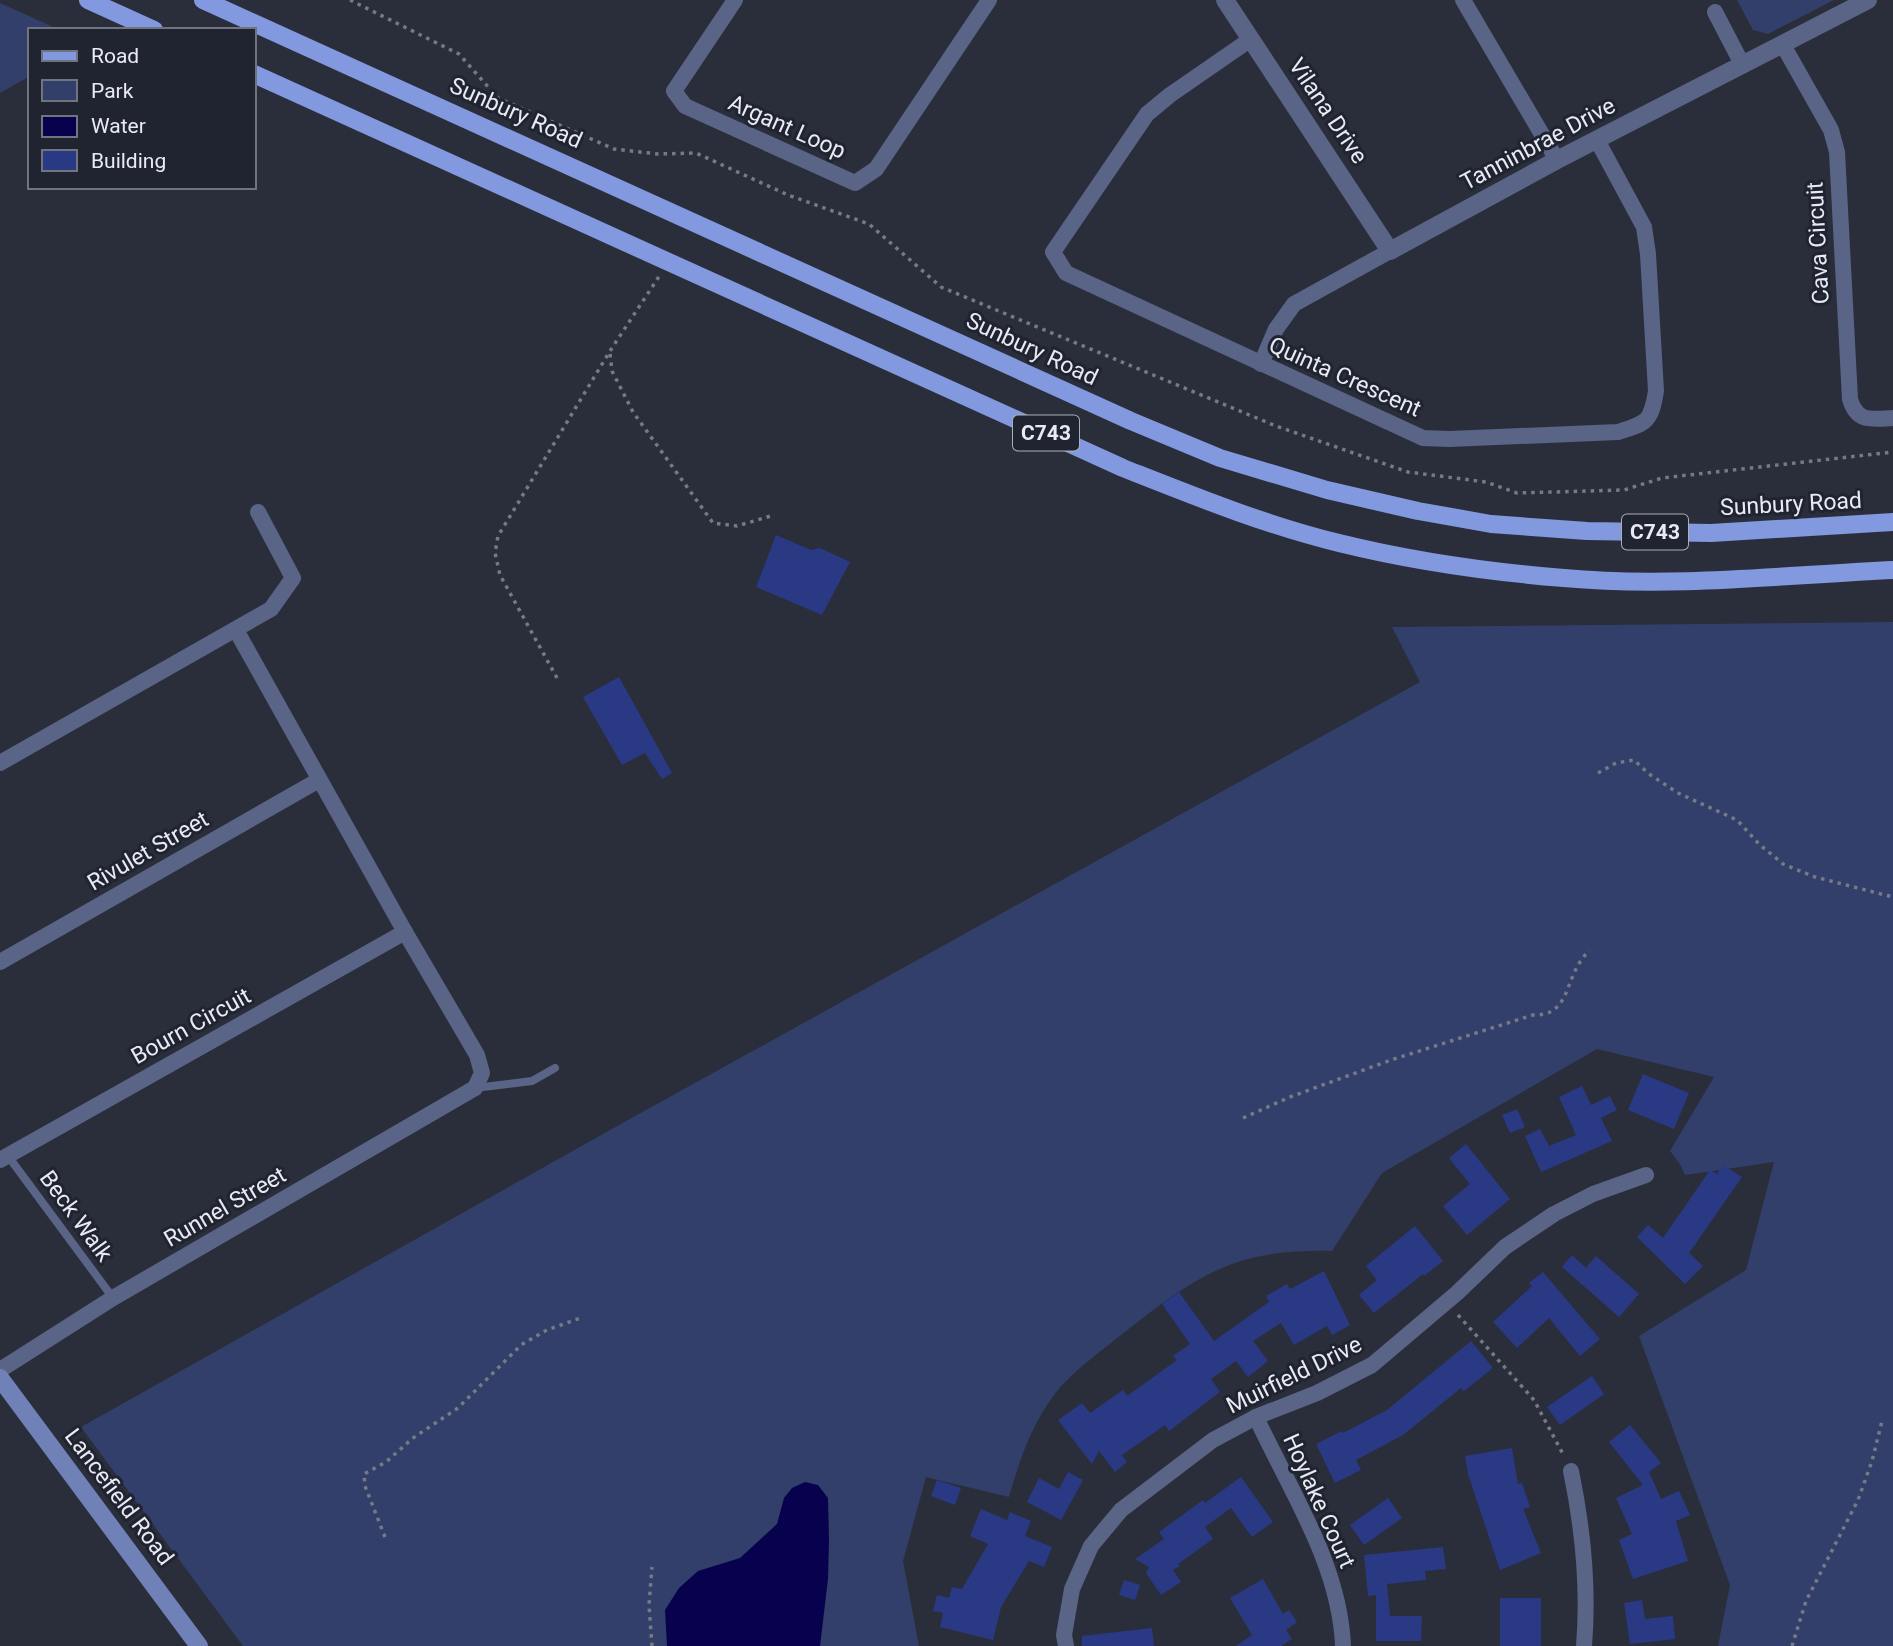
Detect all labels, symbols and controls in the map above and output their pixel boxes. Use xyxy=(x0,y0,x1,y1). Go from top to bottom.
legend xyxy=(28,28,256,189)
text: Road xyxy=(91,44,139,68)
street label: Vilana Drive xyxy=(1283,53,1373,169)
street label: Sunbury Road xyxy=(446,72,586,154)
text: Park xyxy=(91,79,134,103)
street label: Argant Loop xyxy=(724,89,850,165)
street label: Tanninbrae Drive xyxy=(1456,92,1620,196)
text: Water xyxy=(91,114,146,138)
text: Building xyxy=(91,149,166,173)
street label: Cava Circuit xyxy=(1801,181,1835,305)
street label: Sunbury Road xyxy=(962,307,1102,391)
street label: Quinta Crescent xyxy=(1265,331,1425,423)
road number: C743 xyxy=(1013,416,1079,450)
street label: Sunbury Road xyxy=(1719,487,1863,521)
road number: C743 xyxy=(1622,514,1688,550)
street label: Rivulet Street xyxy=(83,805,213,897)
street label: Bourn Circuit xyxy=(127,982,255,1070)
street label: Runnel Street xyxy=(159,1161,291,1253)
street label: Beck Walk xyxy=(34,1165,118,1267)
street label: Muirfield Drive xyxy=(1222,1331,1366,1419)
street label: Lancefield Road xyxy=(59,1423,179,1571)
street label: Hoylake Court xyxy=(1277,1430,1361,1572)

